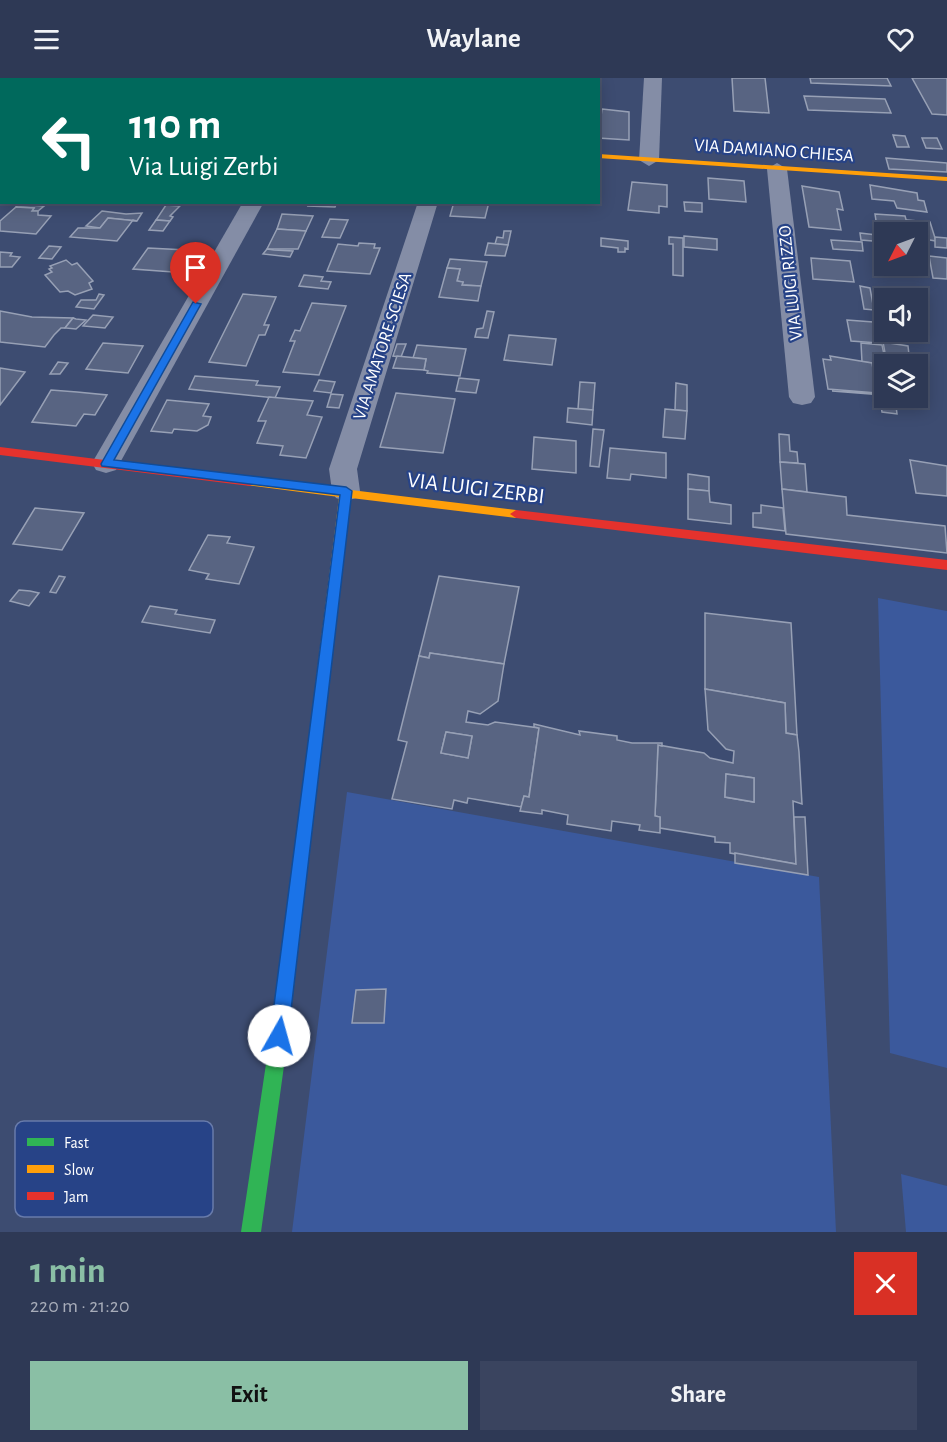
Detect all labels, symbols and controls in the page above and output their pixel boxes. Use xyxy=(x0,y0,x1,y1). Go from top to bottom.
icon: menu xyxy=(30,23,63,56)
icon: heart xyxy=(884,23,917,56)
text: Waylane xyxy=(426,25,521,52)
icon: left xyxy=(30,102,108,180)
text: 110 m xyxy=(129,104,221,146)
street label: VIA DAMIANO CHIESA xyxy=(693,136,855,166)
text: Via Luigi Zerbi xyxy=(129,153,278,180)
north arrow xyxy=(874,222,928,276)
map controls xyxy=(874,222,928,408)
street label: VIA LUIGI RIZZO xyxy=(776,225,806,341)
pin xyxy=(170,242,221,304)
icon: arrive xyxy=(179,251,212,284)
street label: VIA AMATORE SCIESA xyxy=(351,270,415,422)
button: sound xyxy=(874,288,928,342)
button: layers xyxy=(874,354,928,408)
street label: VIA LUIGI ZERBI xyxy=(406,469,546,507)
position arrow xyxy=(247,1004,311,1068)
legend xyxy=(15,1121,213,1217)
text: Fast xyxy=(64,1135,89,1151)
text: Slow xyxy=(64,1162,94,1178)
text: Jam xyxy=(64,1189,89,1205)
button: close xyxy=(854,1252,917,1315)
text: 1 min xyxy=(30,1253,106,1289)
text: 220 m · 21:20 xyxy=(30,1296,129,1316)
button: Exit xyxy=(30,1361,468,1430)
button: Share xyxy=(480,1361,917,1430)

